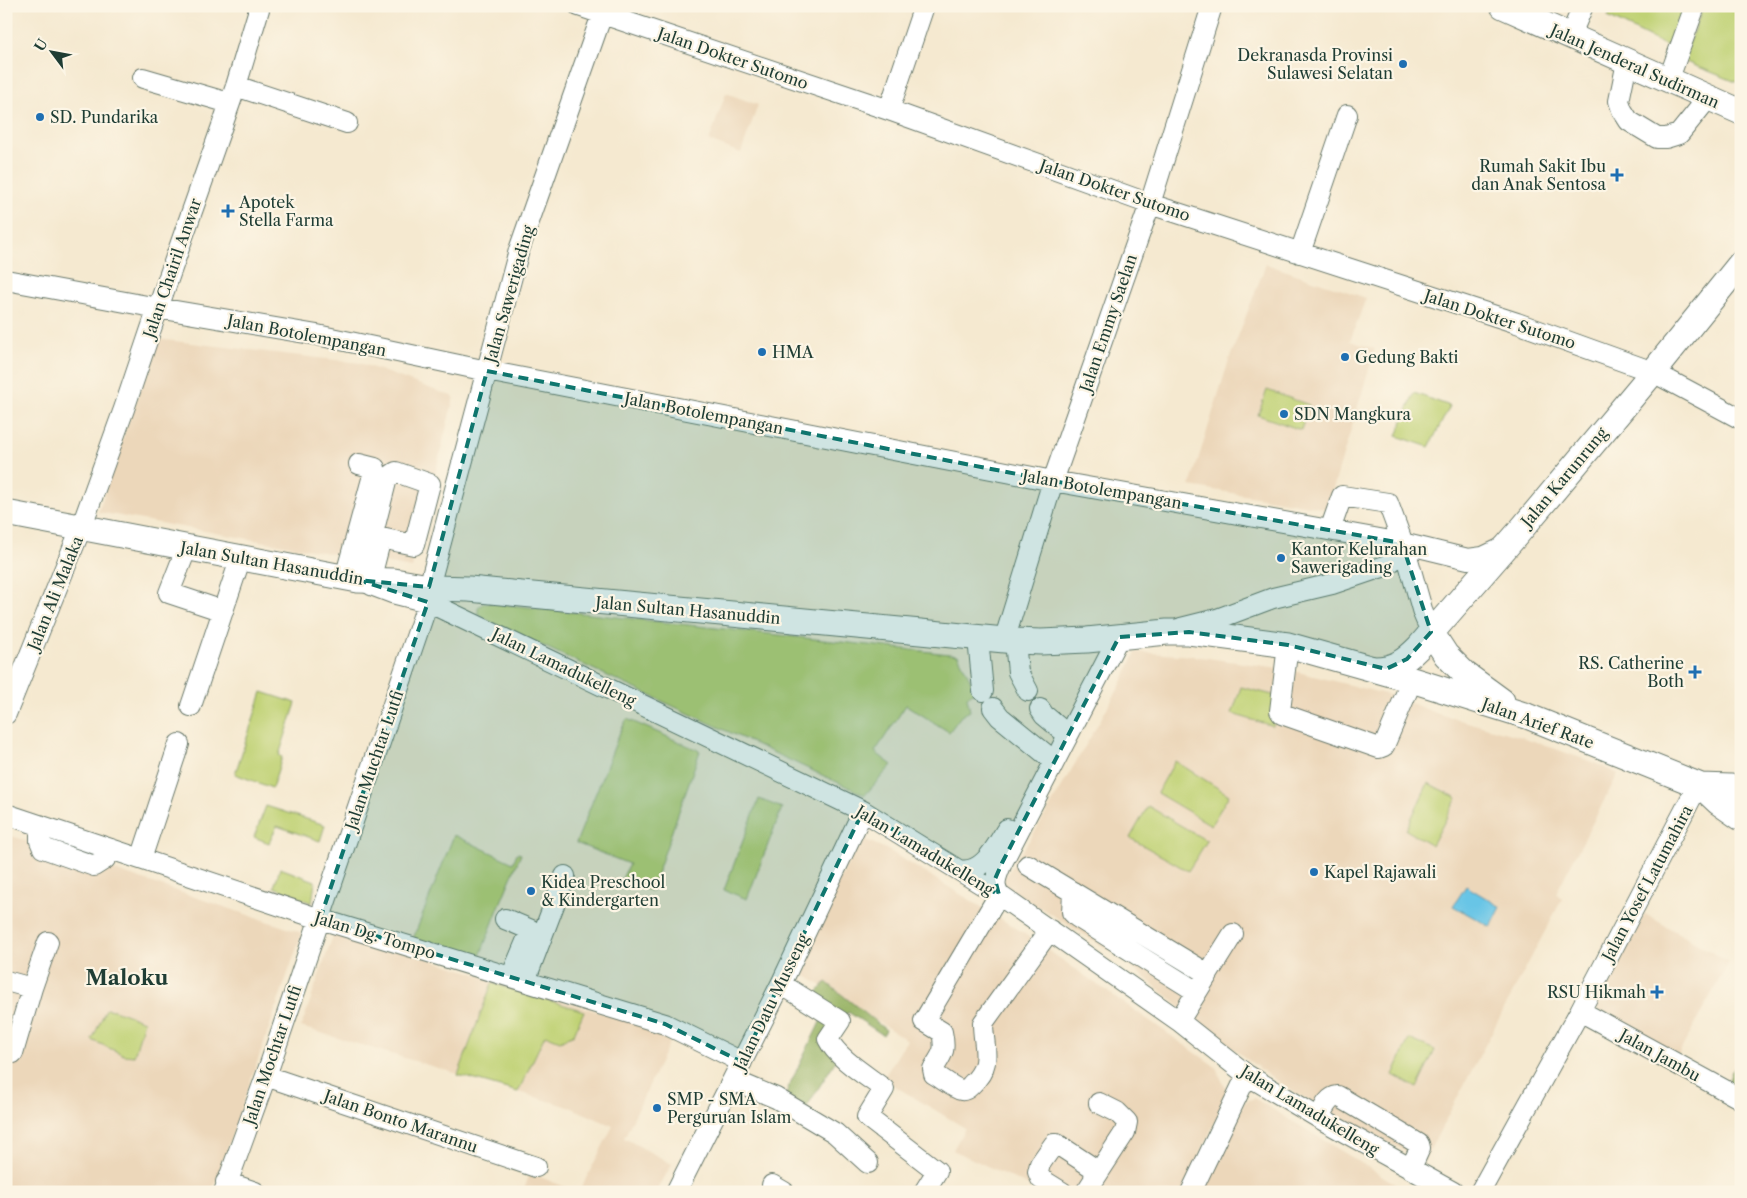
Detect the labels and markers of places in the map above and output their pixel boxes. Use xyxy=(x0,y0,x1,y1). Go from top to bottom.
place label: Dekranasda Provinsi Sulawesi Selatan xyxy=(1237,45,1393,83)
marker: Dekranasda Provinsi Sulawesi Selatan xyxy=(1397,58,1409,70)
place label: SD. Pundarika xyxy=(50,107,159,127)
marker: SD. Pundarika xyxy=(34,111,46,123)
place label: Rumah Sakit Ibu dan Anak Sentosa xyxy=(1471,156,1607,194)
marker: Rumah Sakit Ibu dan Anak Sentosa xyxy=(1610,168,1624,182)
place label: Apotek Stella Farma xyxy=(238,192,334,230)
marker: Apotek Stella Farma xyxy=(221,204,235,218)
place label: HMA xyxy=(772,342,815,362)
marker: HMA xyxy=(756,346,768,358)
place label: Gedung Bakti xyxy=(1355,347,1459,367)
marker: Gedung Bakti xyxy=(1339,351,1351,363)
place label: SDN Mangkura xyxy=(1294,404,1412,424)
marker: SDN Mangkura xyxy=(1278,408,1290,420)
place label: Kantor Kelurahan Sawerigading xyxy=(1291,539,1427,577)
marker: Kantor Kelurahan Sawerigading xyxy=(1275,552,1287,564)
place label: RS. Catherine Both xyxy=(1578,653,1684,691)
marker: RS. Catherine Both xyxy=(1688,665,1702,679)
place label: Kapel Rajawali xyxy=(1324,862,1436,882)
marker: Kapel Rajawali xyxy=(1308,866,1320,878)
place label: Kidea Preschool & Kindergarten xyxy=(541,872,666,910)
marker: Kidea Preschool & Kindergarten xyxy=(525,885,537,897)
place label: RSU Hikmah xyxy=(1547,982,1646,1002)
marker: RSU Hikmah xyxy=(1650,985,1664,999)
place label: SMP - SMA Perguruan Islam xyxy=(667,1089,791,1127)
marker: SMP - SMA Perguruan Islam xyxy=(651,1102,663,1114)

